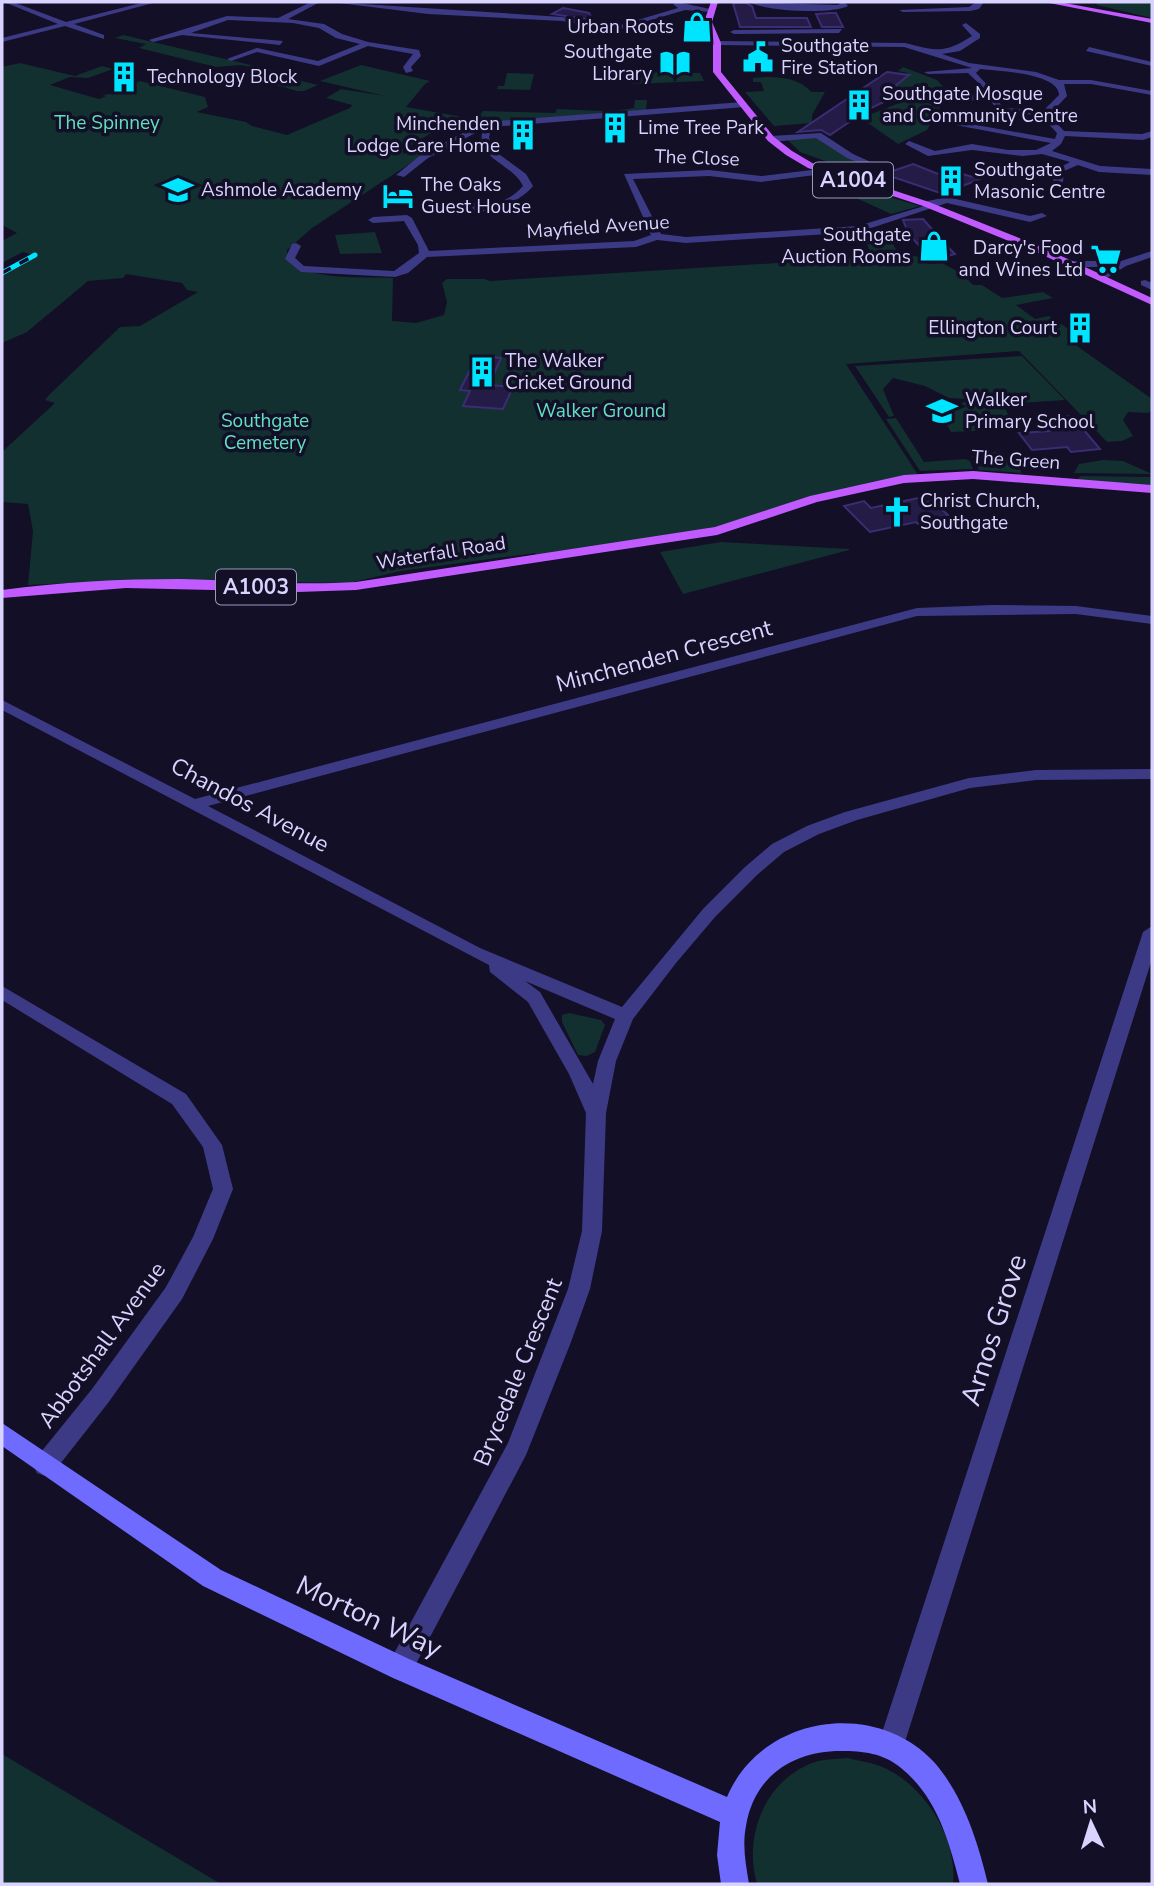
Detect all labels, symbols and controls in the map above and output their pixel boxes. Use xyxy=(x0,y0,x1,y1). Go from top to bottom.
shop icon: Urban Roots xyxy=(680,10,714,44)
place label: Urban Roots xyxy=(567,14,674,40)
place label: Southgate Fire Station xyxy=(781,33,878,81)
place label: Southgate Library xyxy=(564,39,652,87)
public building icon: Southgate Fire Station xyxy=(741,40,775,74)
library icon: Southgate Library xyxy=(658,46,692,80)
building icon: Technology Block xyxy=(107,60,141,94)
place label: Technology Block xyxy=(147,64,298,90)
place label: Southgate Mosque and Community Centre xyxy=(882,81,1078,129)
building icon: Southgate Mosque and Community Centre xyxy=(842,88,876,122)
park label: The Spinney xyxy=(54,110,160,136)
place label: Minchenden Lodge Care Home xyxy=(346,111,500,159)
building icon: Lime Tree Park xyxy=(598,111,632,145)
place label: Lime Tree Park xyxy=(638,115,764,141)
building icon: Minchenden Lodge Care Home xyxy=(506,118,540,152)
street label: The Close xyxy=(654,144,740,172)
place label: Southgate Masonic Centre xyxy=(974,157,1105,205)
road number: A1004 xyxy=(813,162,893,198)
building icon: Southgate Masonic Centre xyxy=(934,164,968,198)
place label: The Oaks Guest House xyxy=(421,172,531,220)
school or university icon: Ashmole Academy xyxy=(161,173,195,207)
place label: Ashmole Academy xyxy=(201,177,362,203)
hotel icon: The Oaks Guest House xyxy=(381,179,415,213)
street label: Mayfield Avenue xyxy=(526,209,670,245)
place label: Southgate Auction Rooms xyxy=(781,222,911,270)
shop icon: Southgate Auction Rooms xyxy=(917,229,951,263)
place label: Darcy's Food and Wines Ltd xyxy=(958,235,1083,283)
supermarket icon: Darcy's Food and Wines Ltd xyxy=(1089,242,1123,276)
building icon: Ellington Court xyxy=(1063,311,1097,345)
place label: Ellington Court xyxy=(928,315,1057,341)
place label: The Walker Cricket Ground xyxy=(505,348,632,396)
building icon: The Walker Cricket Ground xyxy=(465,355,499,389)
place label: Walker Primary School xyxy=(965,387,1095,435)
school or university icon: Walker Primary School xyxy=(925,394,959,428)
park label: Walker Ground xyxy=(536,398,666,424)
park label: Southgate Cemetery xyxy=(221,408,309,456)
street label: The Green xyxy=(971,444,1061,476)
place label: Christ Church, Southgate xyxy=(920,488,1040,536)
church icon: Christ Church, Southgate xyxy=(880,495,914,529)
street label: Waterfall Road xyxy=(375,530,507,576)
road number: A1003 xyxy=(216,570,296,604)
street label: Minchenden Crescent xyxy=(553,612,776,700)
street label: Chandos Avenue xyxy=(165,750,335,860)
street label: Arnos Grove xyxy=(952,1249,1036,1411)
street label: Abbotshall Avenue xyxy=(31,1256,173,1434)
street label: Brycedale Crescent xyxy=(466,1273,570,1470)
street label: Morton Way xyxy=(290,1567,449,1668)
north arrow xyxy=(1056,1788,1126,1858)
text: N xyxy=(1082,1794,1098,1821)

